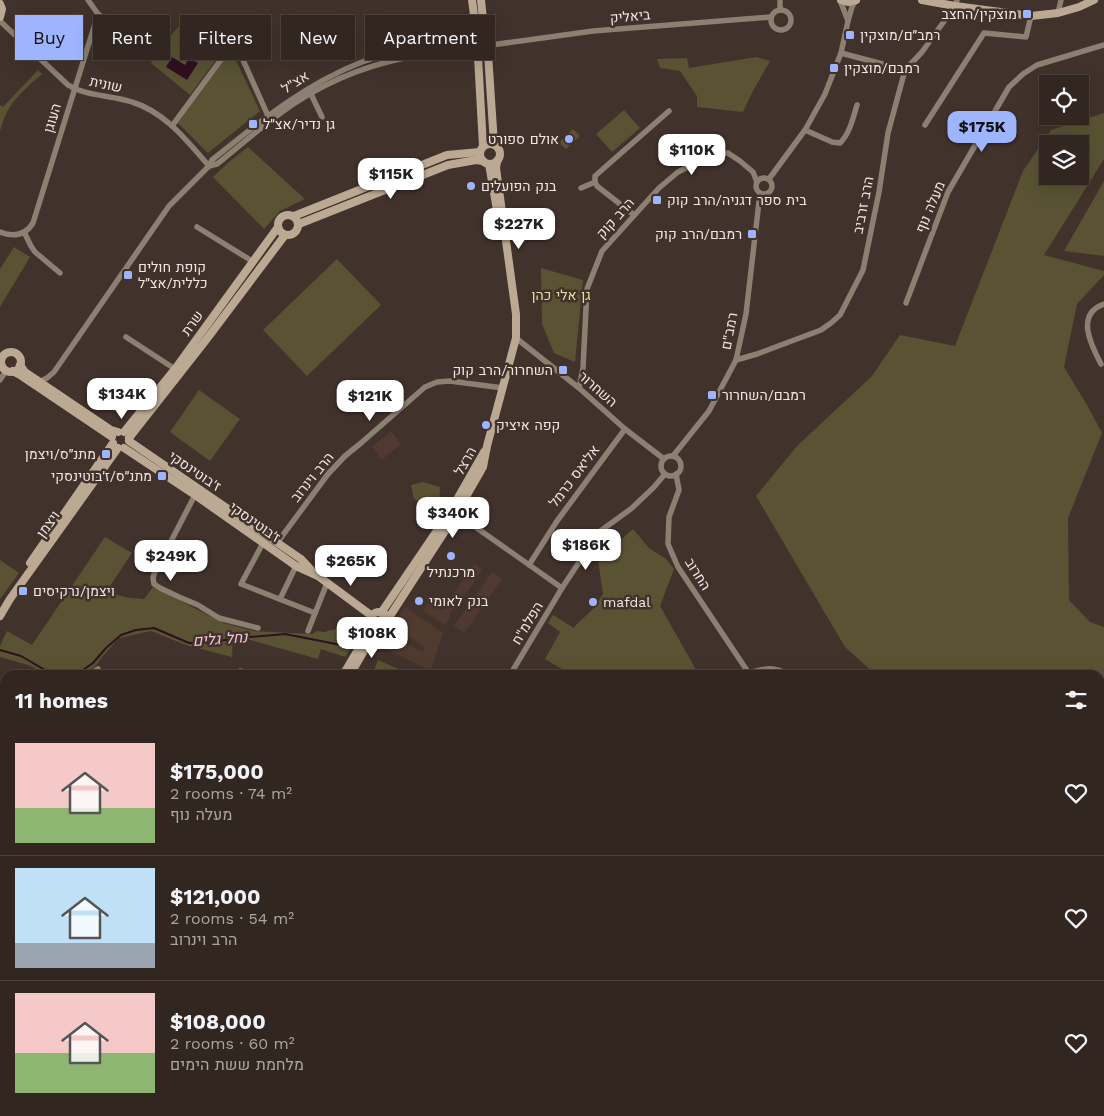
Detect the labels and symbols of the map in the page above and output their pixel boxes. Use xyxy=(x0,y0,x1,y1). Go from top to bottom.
street label: ביאליק xyxy=(609,6,652,26)
place label: מוצקין/החצב xyxy=(942,6,1017,22)
marker: מוצקין/החצב xyxy=(1021,8,1033,20)
place label: רמב״ם/מוצקין xyxy=(860,27,940,43)
marker: רמב״ם/מוצקין xyxy=(844,29,856,41)
place label: רמבם/מוצקין xyxy=(844,60,920,76)
marker: רמבם/מוצקין xyxy=(828,62,840,74)
street label: אצ"ל xyxy=(278,67,312,97)
street label: שונית xyxy=(88,73,124,95)
street label: העוגן xyxy=(40,101,64,135)
pin: $175K xyxy=(947,110,1017,153)
place label: גן נדיר/אצ״ל xyxy=(263,116,335,132)
marker: גן נדיר/אצ״ל xyxy=(247,118,259,130)
place label: אולם ספורט xyxy=(488,131,559,147)
marker: אולם ספורט xyxy=(563,133,575,145)
pin: $110K xyxy=(657,134,727,176)
pin: $115K xyxy=(356,158,426,200)
street label: הרב זרביב xyxy=(850,175,876,235)
place label: בנק הפועלים xyxy=(481,178,557,194)
street label: מעלה נוף xyxy=(912,179,948,235)
marker: בנק הפועלים xyxy=(465,180,477,192)
place label: בית ספר דגניה/הרב קוק xyxy=(667,192,807,208)
marker: בית ספר דגניה/הרב קוק xyxy=(651,194,663,206)
street label: הרב קוק xyxy=(593,195,637,241)
pin: $227K xyxy=(484,208,554,250)
place label: רמבם/הרב קוק xyxy=(655,226,742,242)
marker: רמבם/הרב קוק xyxy=(746,228,758,240)
place label: קופת חולים כללית/אצ״ל xyxy=(138,259,207,291)
marker: קופת חולים כללית/אצ״ל xyxy=(122,269,134,281)
park label: גן אלי כהן xyxy=(531,287,591,303)
street label: שרת xyxy=(178,307,206,339)
street label: רמב"ם xyxy=(718,311,740,351)
place label: השחרור/הרב קוק xyxy=(452,362,553,378)
marker: השחרור/הרב קוק xyxy=(557,364,569,376)
street label: השחרור xyxy=(575,368,621,410)
pin: $134K xyxy=(87,378,157,420)
pin: $121K xyxy=(335,380,405,422)
place label: רמבם/השחרור xyxy=(722,387,806,403)
marker: רמבם/השחרור xyxy=(706,389,718,401)
place label: קפה איציק xyxy=(496,417,560,433)
marker: קפה איציק xyxy=(480,419,492,431)
street label: אליאס כרמל xyxy=(545,442,603,510)
street label: הרצל xyxy=(451,444,479,478)
place label: מתנ״ס/ויצמן xyxy=(25,446,96,462)
marker: מתנ״ס/ויצמן xyxy=(100,448,112,460)
street label: ז'בוטינסקי xyxy=(166,448,224,494)
street label: הרב וינרוב xyxy=(287,449,337,505)
place label: מתנ״ס/ז׳בוטינסקי xyxy=(51,468,152,484)
marker: מתנ״ס/ז׳בוטינסקי xyxy=(156,470,168,482)
pin: $340K xyxy=(418,496,488,539)
street label: ז׳בוטינסקי xyxy=(226,499,284,545)
street label: ויצמן xyxy=(33,508,63,540)
pin: $186K xyxy=(551,528,621,571)
pin: $249K xyxy=(136,540,206,582)
pin: $265K xyxy=(316,544,386,587)
marker: מרכנתיל xyxy=(445,550,457,562)
street label: החרוב xyxy=(682,555,714,593)
place label: מרכנתיל xyxy=(427,564,475,580)
place label: ויצמן/נרקיסים xyxy=(33,583,115,599)
marker: ויצמן/נרקיסים xyxy=(17,585,29,597)
place label: בנק לאומי xyxy=(429,593,489,609)
place label: mafdal xyxy=(603,594,651,610)
marker: בנק לאומי xyxy=(413,595,425,607)
marker: mafdal xyxy=(587,596,599,608)
street label: הפלמ"ח xyxy=(508,599,546,647)
pin: $108K xyxy=(337,616,407,659)
water label: נחל גלים xyxy=(192,628,250,650)

